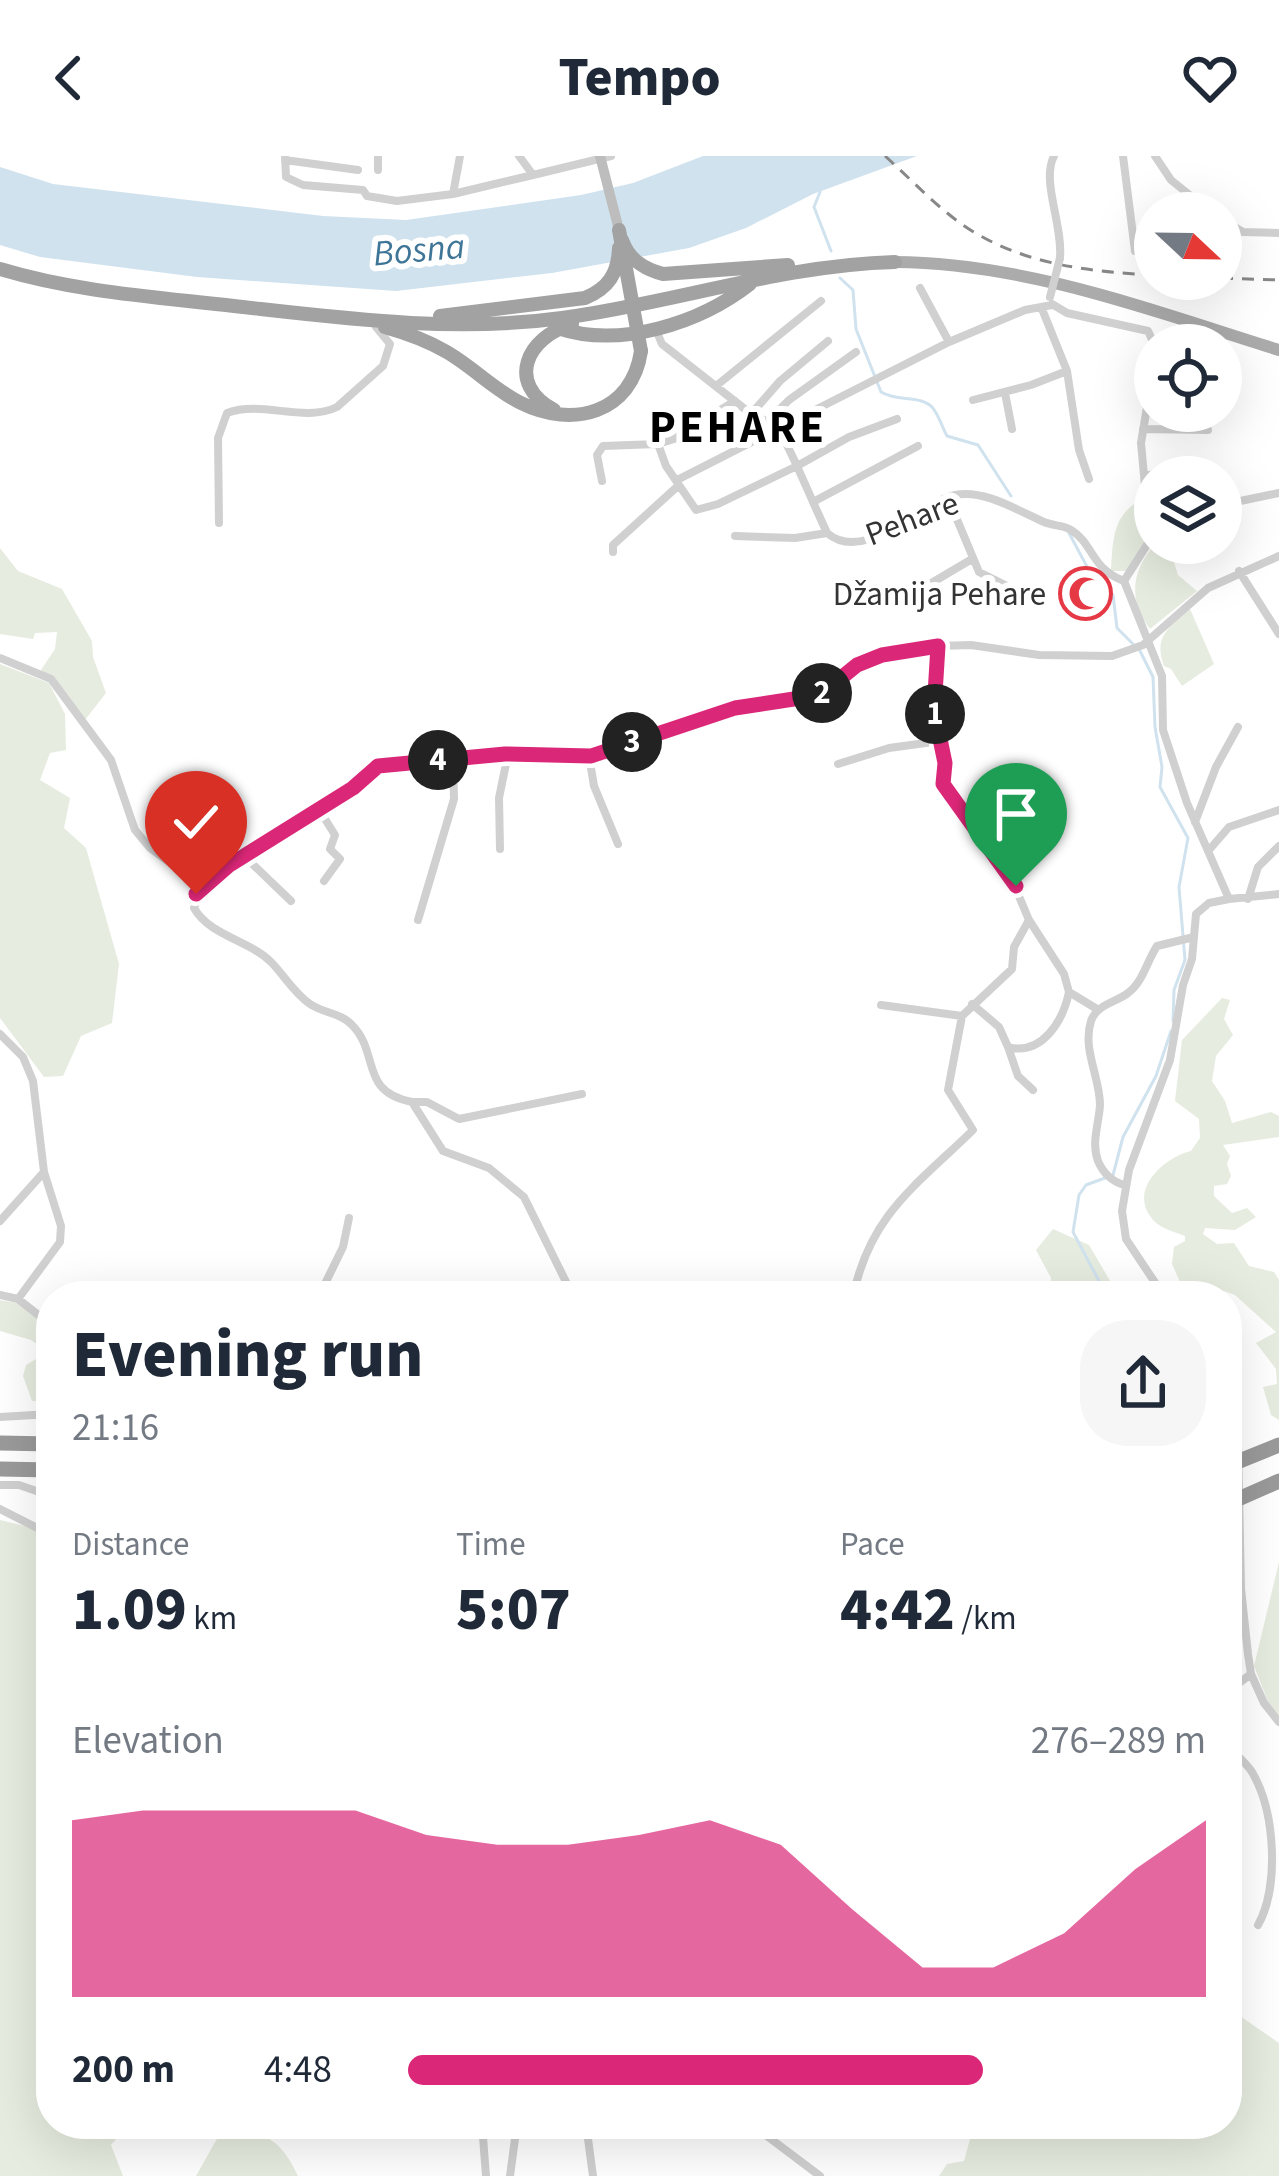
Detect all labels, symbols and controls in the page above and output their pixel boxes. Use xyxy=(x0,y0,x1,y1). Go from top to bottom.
text: Tempo xyxy=(558,40,721,117)
icon: back xyxy=(36,45,102,111)
icon: heart xyxy=(1177,45,1243,111)
north arrow xyxy=(1134,192,1242,300)
map controls xyxy=(1134,192,1242,564)
water label: Bosna xyxy=(371,221,467,279)
button: locate xyxy=(1134,324,1242,432)
district label: PEHARE xyxy=(649,396,827,460)
button: layers xyxy=(1134,456,1242,564)
street label: Pehare xyxy=(859,480,965,558)
mosque icon: Džamija Pehare xyxy=(1057,566,1113,622)
place label: Džamija Pehare xyxy=(833,571,1046,618)
pin: 2 xyxy=(792,663,852,723)
text: 2 xyxy=(813,669,831,716)
pin: 1 xyxy=(905,684,965,744)
text: 1 xyxy=(926,690,944,737)
pin: 3 xyxy=(602,712,662,772)
text: 3 xyxy=(623,718,641,765)
pin: 4 xyxy=(408,730,468,790)
text: 4 xyxy=(429,736,447,783)
pin xyxy=(965,763,1067,886)
pin xyxy=(145,771,247,894)
icon: arrive xyxy=(983,781,1049,847)
icon: check xyxy=(163,789,229,855)
text: Evening run xyxy=(72,1308,423,1402)
button: share xyxy=(1080,1320,1206,1446)
text: 21:16 xyxy=(72,1400,159,1456)
text: Distance xyxy=(72,1521,189,1568)
text: Time xyxy=(456,1521,526,1568)
text: Pace xyxy=(840,1521,905,1568)
text: 1.09 xyxy=(72,1568,187,1653)
text: 5:07 xyxy=(456,1568,571,1653)
text: 4:42 xyxy=(840,1568,955,1653)
text: km xyxy=(187,1595,237,1642)
text: /km xyxy=(955,1595,1017,1642)
text: Elevation xyxy=(72,1713,224,1769)
text: 276–289 m xyxy=(1031,1713,1206,1769)
text: 200 m xyxy=(72,2042,175,2098)
text: 4:48 xyxy=(264,2042,332,2098)

